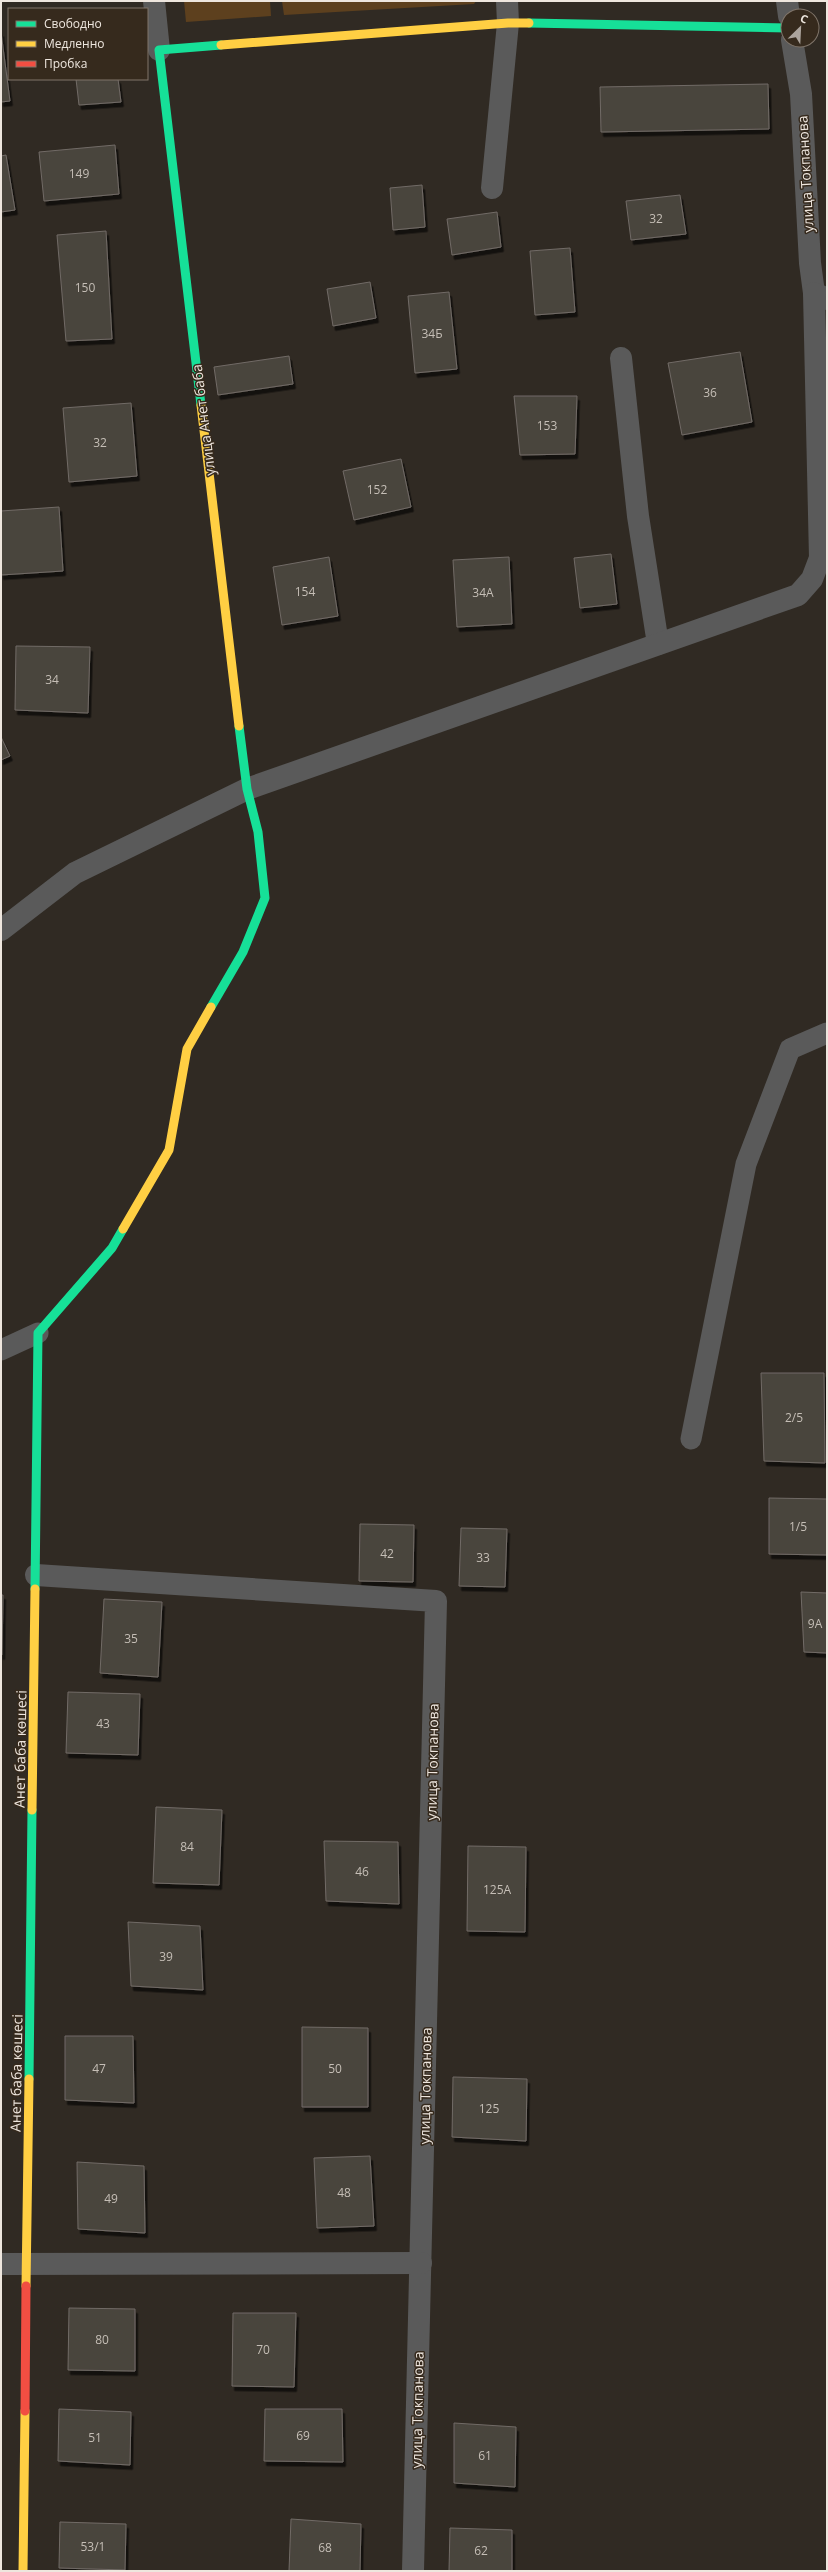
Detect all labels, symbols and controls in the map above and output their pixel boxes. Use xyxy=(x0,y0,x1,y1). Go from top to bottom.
legend xyxy=(8,8,148,80)
north arrow xyxy=(780,8,820,48)
text: С xyxy=(798,10,811,27)
text: Свободно xyxy=(44,15,102,32)
text: Медленно xyxy=(44,35,104,52)
text: Пробка xyxy=(44,55,87,72)
street label: улица Токпанова xyxy=(792,115,818,233)
house number: 149 xyxy=(69,165,89,182)
house number: 32 xyxy=(649,210,663,227)
house number: 150 xyxy=(75,279,95,296)
house number: 34Б xyxy=(421,325,443,342)
street label: улица Анет баба xyxy=(187,363,219,477)
house number: 36 xyxy=(703,384,717,401)
house number: 153 xyxy=(537,417,557,434)
house number: 32 xyxy=(93,434,107,451)
house number: 152 xyxy=(367,481,387,498)
house number: 154 xyxy=(295,583,315,600)
house number: 34А xyxy=(472,584,494,601)
house number: 34 xyxy=(45,671,59,688)
house number: 2/5 xyxy=(785,1409,803,1426)
house number: 1/5 xyxy=(789,1518,807,1535)
house number: 42 xyxy=(380,1545,394,1562)
house number: 33 xyxy=(476,1549,490,1566)
house number: 9А xyxy=(808,1615,823,1632)
house number: 35 xyxy=(124,1630,138,1647)
street label: Анет баба көшесі xyxy=(9,1690,31,1808)
street label: улица Токпанова xyxy=(421,1703,443,1821)
house number: 43 xyxy=(96,1715,110,1732)
house number: 84 xyxy=(180,1838,194,1855)
house number: 46 xyxy=(355,1863,369,1880)
house number: 125А xyxy=(483,1881,511,1898)
house number: 39 xyxy=(159,1948,173,1965)
street label: Анет баба көшесі xyxy=(5,2014,27,2132)
street label: улица Токпанова xyxy=(414,2027,436,2145)
house number: 47 xyxy=(92,2060,106,2077)
house number: 50 xyxy=(328,2060,342,2077)
house number: 125 xyxy=(479,2100,499,2117)
house number: 48 xyxy=(337,2184,351,2201)
house number: 49 xyxy=(104,2190,118,2207)
house number: 80 xyxy=(95,2331,109,2348)
house number: 70 xyxy=(256,2341,270,2358)
street label: улица Токпанова xyxy=(406,2351,428,2469)
house number: 69 xyxy=(296,2427,310,2444)
house number: 51 xyxy=(88,2429,102,2446)
house number: 61 xyxy=(478,2447,492,2464)
house number: 53/1 xyxy=(81,2538,105,2555)
house number: 68 xyxy=(318,2539,332,2556)
house number: 62 xyxy=(474,2542,488,2559)

